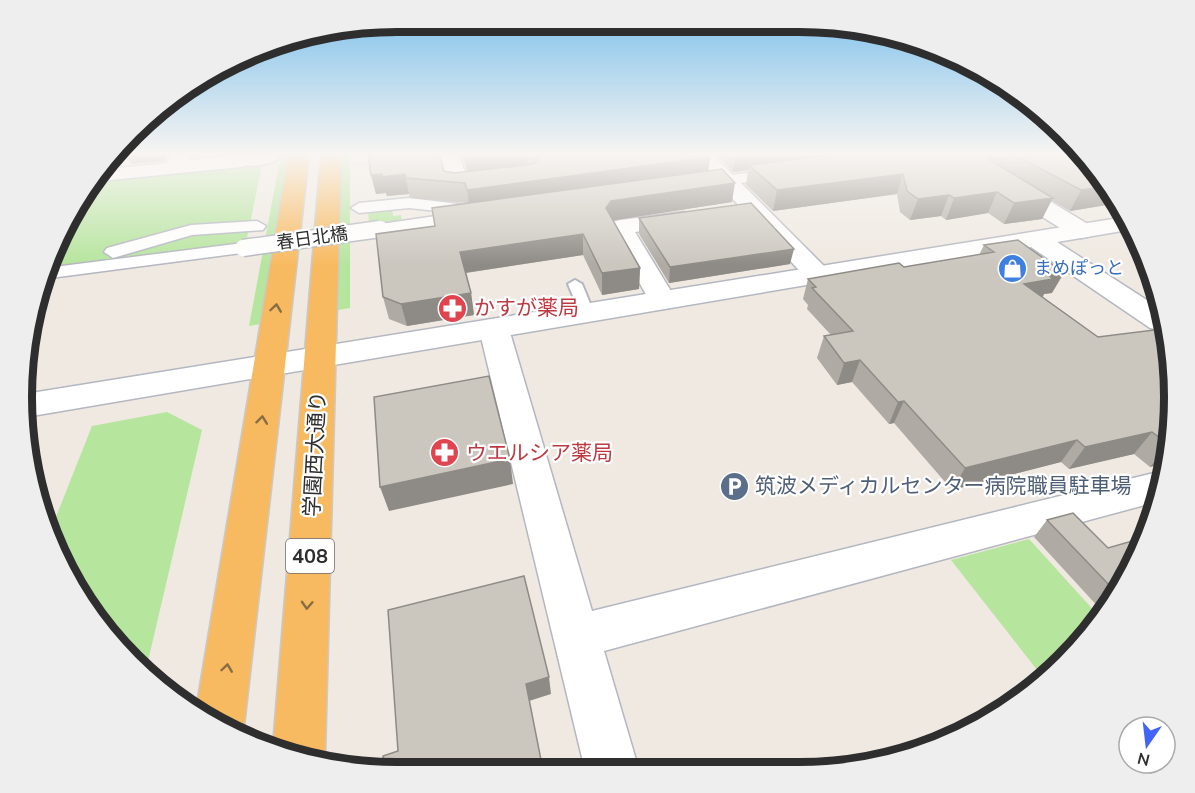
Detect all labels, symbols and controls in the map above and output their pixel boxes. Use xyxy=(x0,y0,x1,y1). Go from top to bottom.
street label: 春日北橋 xyxy=(275,221,349,255)
shop icon: まめぽっと xyxy=(997,252,1029,284)
place label: まめぽっと xyxy=(1034,256,1124,280)
pharmacy icon: かすが薬局 xyxy=(437,292,469,324)
place label: かすが薬局 xyxy=(474,294,579,322)
one-way arrow xyxy=(270,303,282,313)
street label: 学園西大通り xyxy=(298,390,332,518)
one-way arrow xyxy=(256,416,268,425)
pharmacy icon: ウエルシア薬局 xyxy=(429,437,461,469)
place label: ウエルシア薬局 xyxy=(466,439,613,467)
parking icon: 筑波メディカルセンター病院職員駐車場 xyxy=(718,470,750,502)
place label: 筑波メディカルセンター病院職員駐車場 xyxy=(755,472,1132,500)
road number: 408 xyxy=(286,539,334,573)
one-way arrow xyxy=(301,601,314,610)
one-way arrow xyxy=(221,663,233,672)
north arrow xyxy=(1117,715,1177,775)
text: N xyxy=(1135,746,1152,771)

